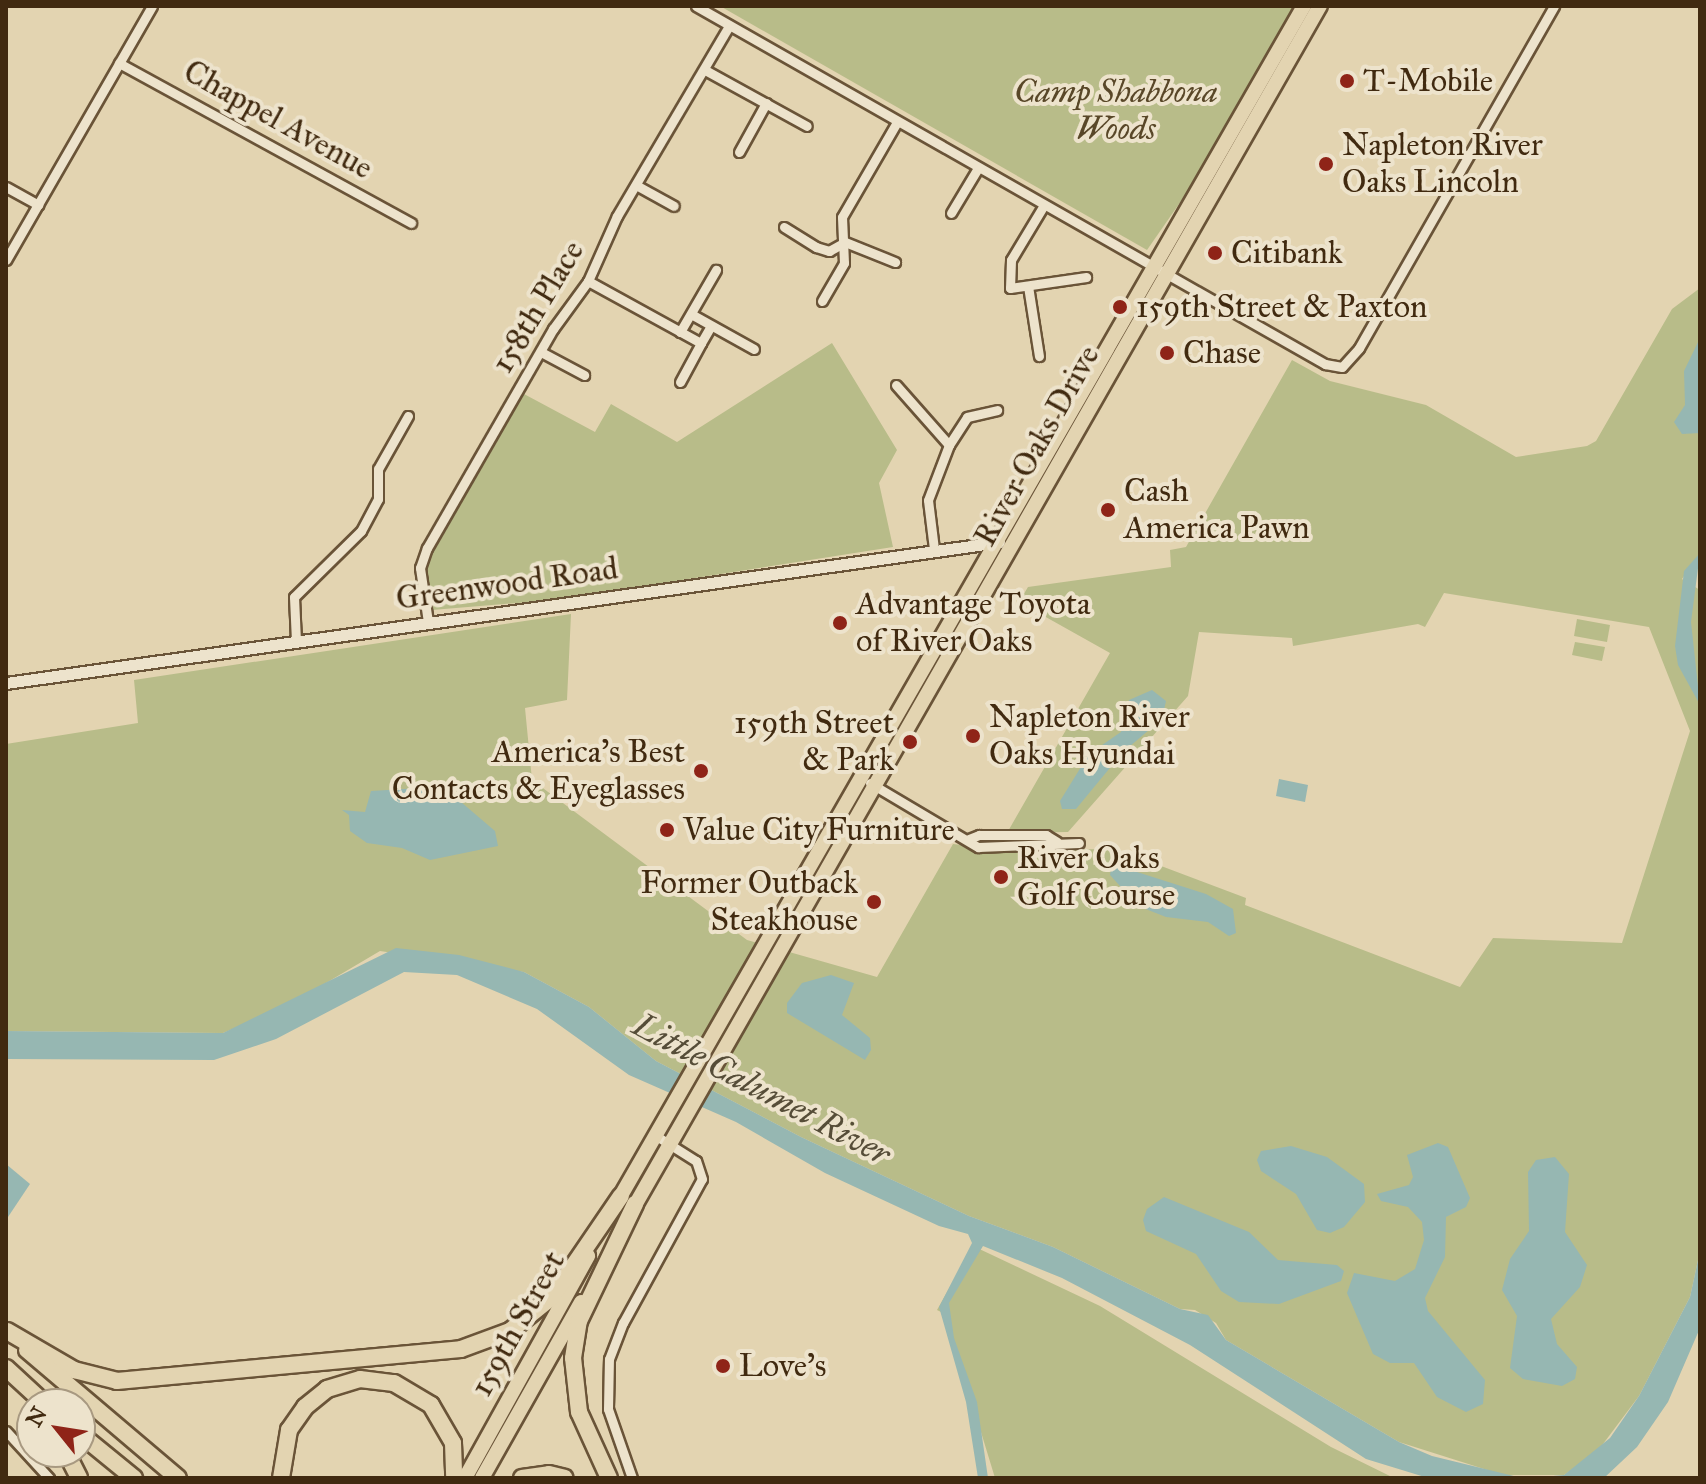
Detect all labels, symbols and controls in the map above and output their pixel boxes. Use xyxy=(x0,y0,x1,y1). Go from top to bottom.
street label: Chappel Avenue xyxy=(177,52,379,188)
place label: T-Mobile xyxy=(1363,62,1493,100)
marker: T-Mobile xyxy=(1338,72,1356,90)
park label: Camp Shabbona Woods xyxy=(1014,74,1218,149)
place label: Napleton River Oaks Lincoln xyxy=(1342,127,1543,202)
marker: Napleton River Oaks Lincoln xyxy=(1317,155,1335,173)
street label: 158th Place xyxy=(484,234,592,380)
place label: Citibank xyxy=(1231,234,1343,272)
marker: Citibank xyxy=(1206,244,1224,262)
place label: 159th Street & Paxton xyxy=(1136,288,1427,326)
marker: 159th Street & Paxton xyxy=(1111,298,1129,316)
place label: Chase xyxy=(1183,334,1261,372)
street label: River Oaks Drive xyxy=(966,339,1108,553)
marker: Chase xyxy=(1158,344,1176,362)
place label: Cash America Pawn xyxy=(1124,473,1310,548)
marker: Cash America Pawn xyxy=(1099,501,1117,519)
street label: Greenwood Road xyxy=(394,549,620,619)
place label: Advantage Toyota of River Oaks xyxy=(856,586,1091,661)
marker: Advantage Toyota of River Oaks xyxy=(831,614,849,632)
place label: Napleton River Oaks Hyundai xyxy=(989,699,1190,774)
place label: 159th Street & Park xyxy=(734,705,894,780)
marker: Napleton River Oaks Hyundai xyxy=(964,727,982,745)
marker: 159th Street & Park xyxy=(901,733,919,751)
place label: America's Best Contacts & Eyeglasses xyxy=(392,734,685,809)
marker: America's Best Contacts & Eyeglasses xyxy=(692,762,710,780)
place label: Value City Furniture xyxy=(683,811,955,849)
marker: Value City Furniture xyxy=(658,821,676,839)
place label: River Oaks Golf Course xyxy=(1017,840,1175,915)
place label: Former Outback Steakhouse xyxy=(640,865,858,940)
marker: River Oaks Golf Course xyxy=(992,868,1010,886)
marker: Former Outback Steakhouse xyxy=(865,893,883,911)
water label: Little Calumet River xyxy=(626,1004,898,1174)
street label: 159th Street xyxy=(462,1245,574,1403)
place label: Love's xyxy=(739,1347,826,1385)
marker: Love's xyxy=(714,1357,732,1375)
north arrow xyxy=(16,1388,96,1468)
text: N xyxy=(20,1402,53,1432)

